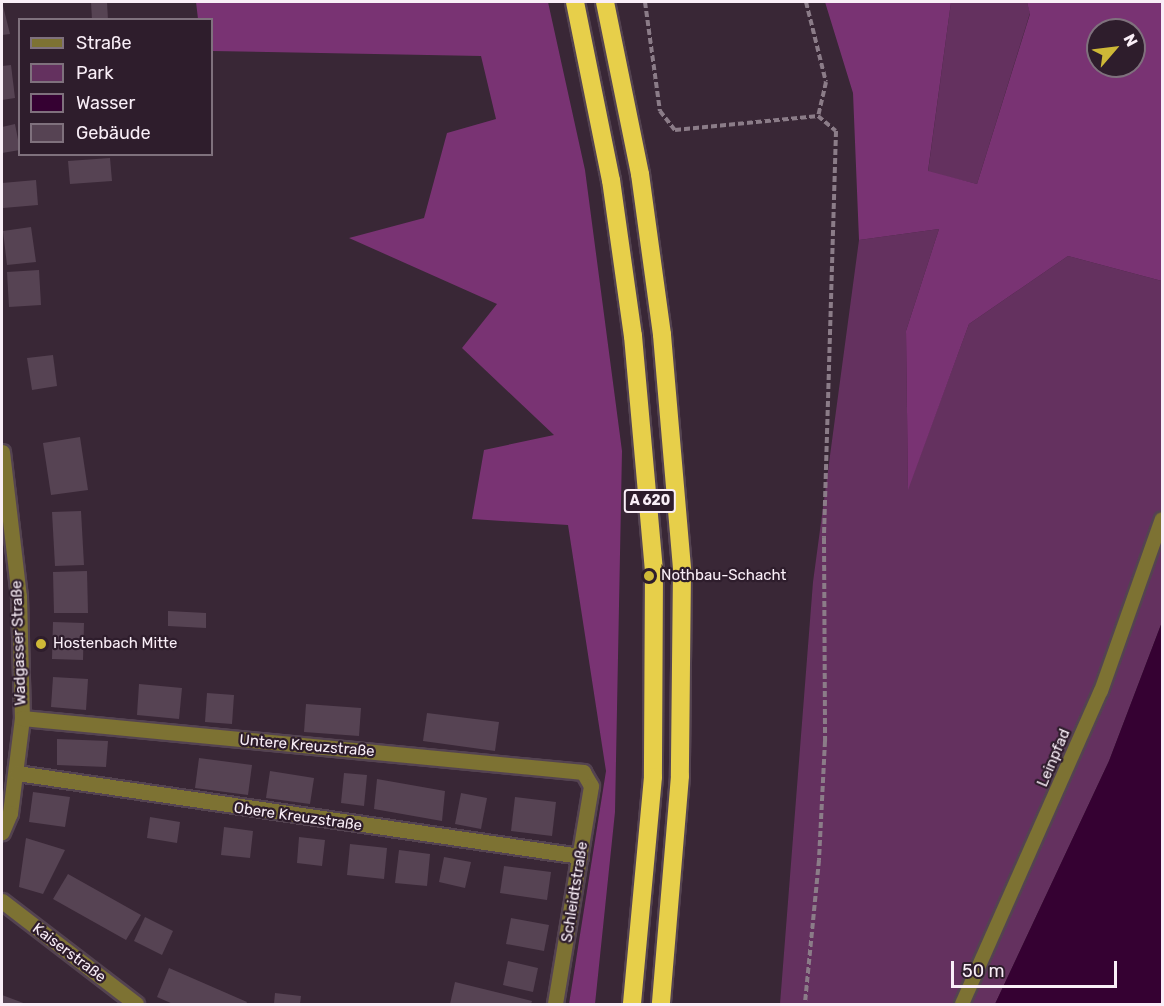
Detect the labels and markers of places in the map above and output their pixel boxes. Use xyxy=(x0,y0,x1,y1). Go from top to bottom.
place label: Nothbau-Schacht xyxy=(661,567,786,585)
marker: Nothbau-Schacht xyxy=(642,569,656,583)
place label: Hostenbach Mitte xyxy=(53,635,177,653)
marker: Hostenbach Mitte xyxy=(34,637,48,651)

